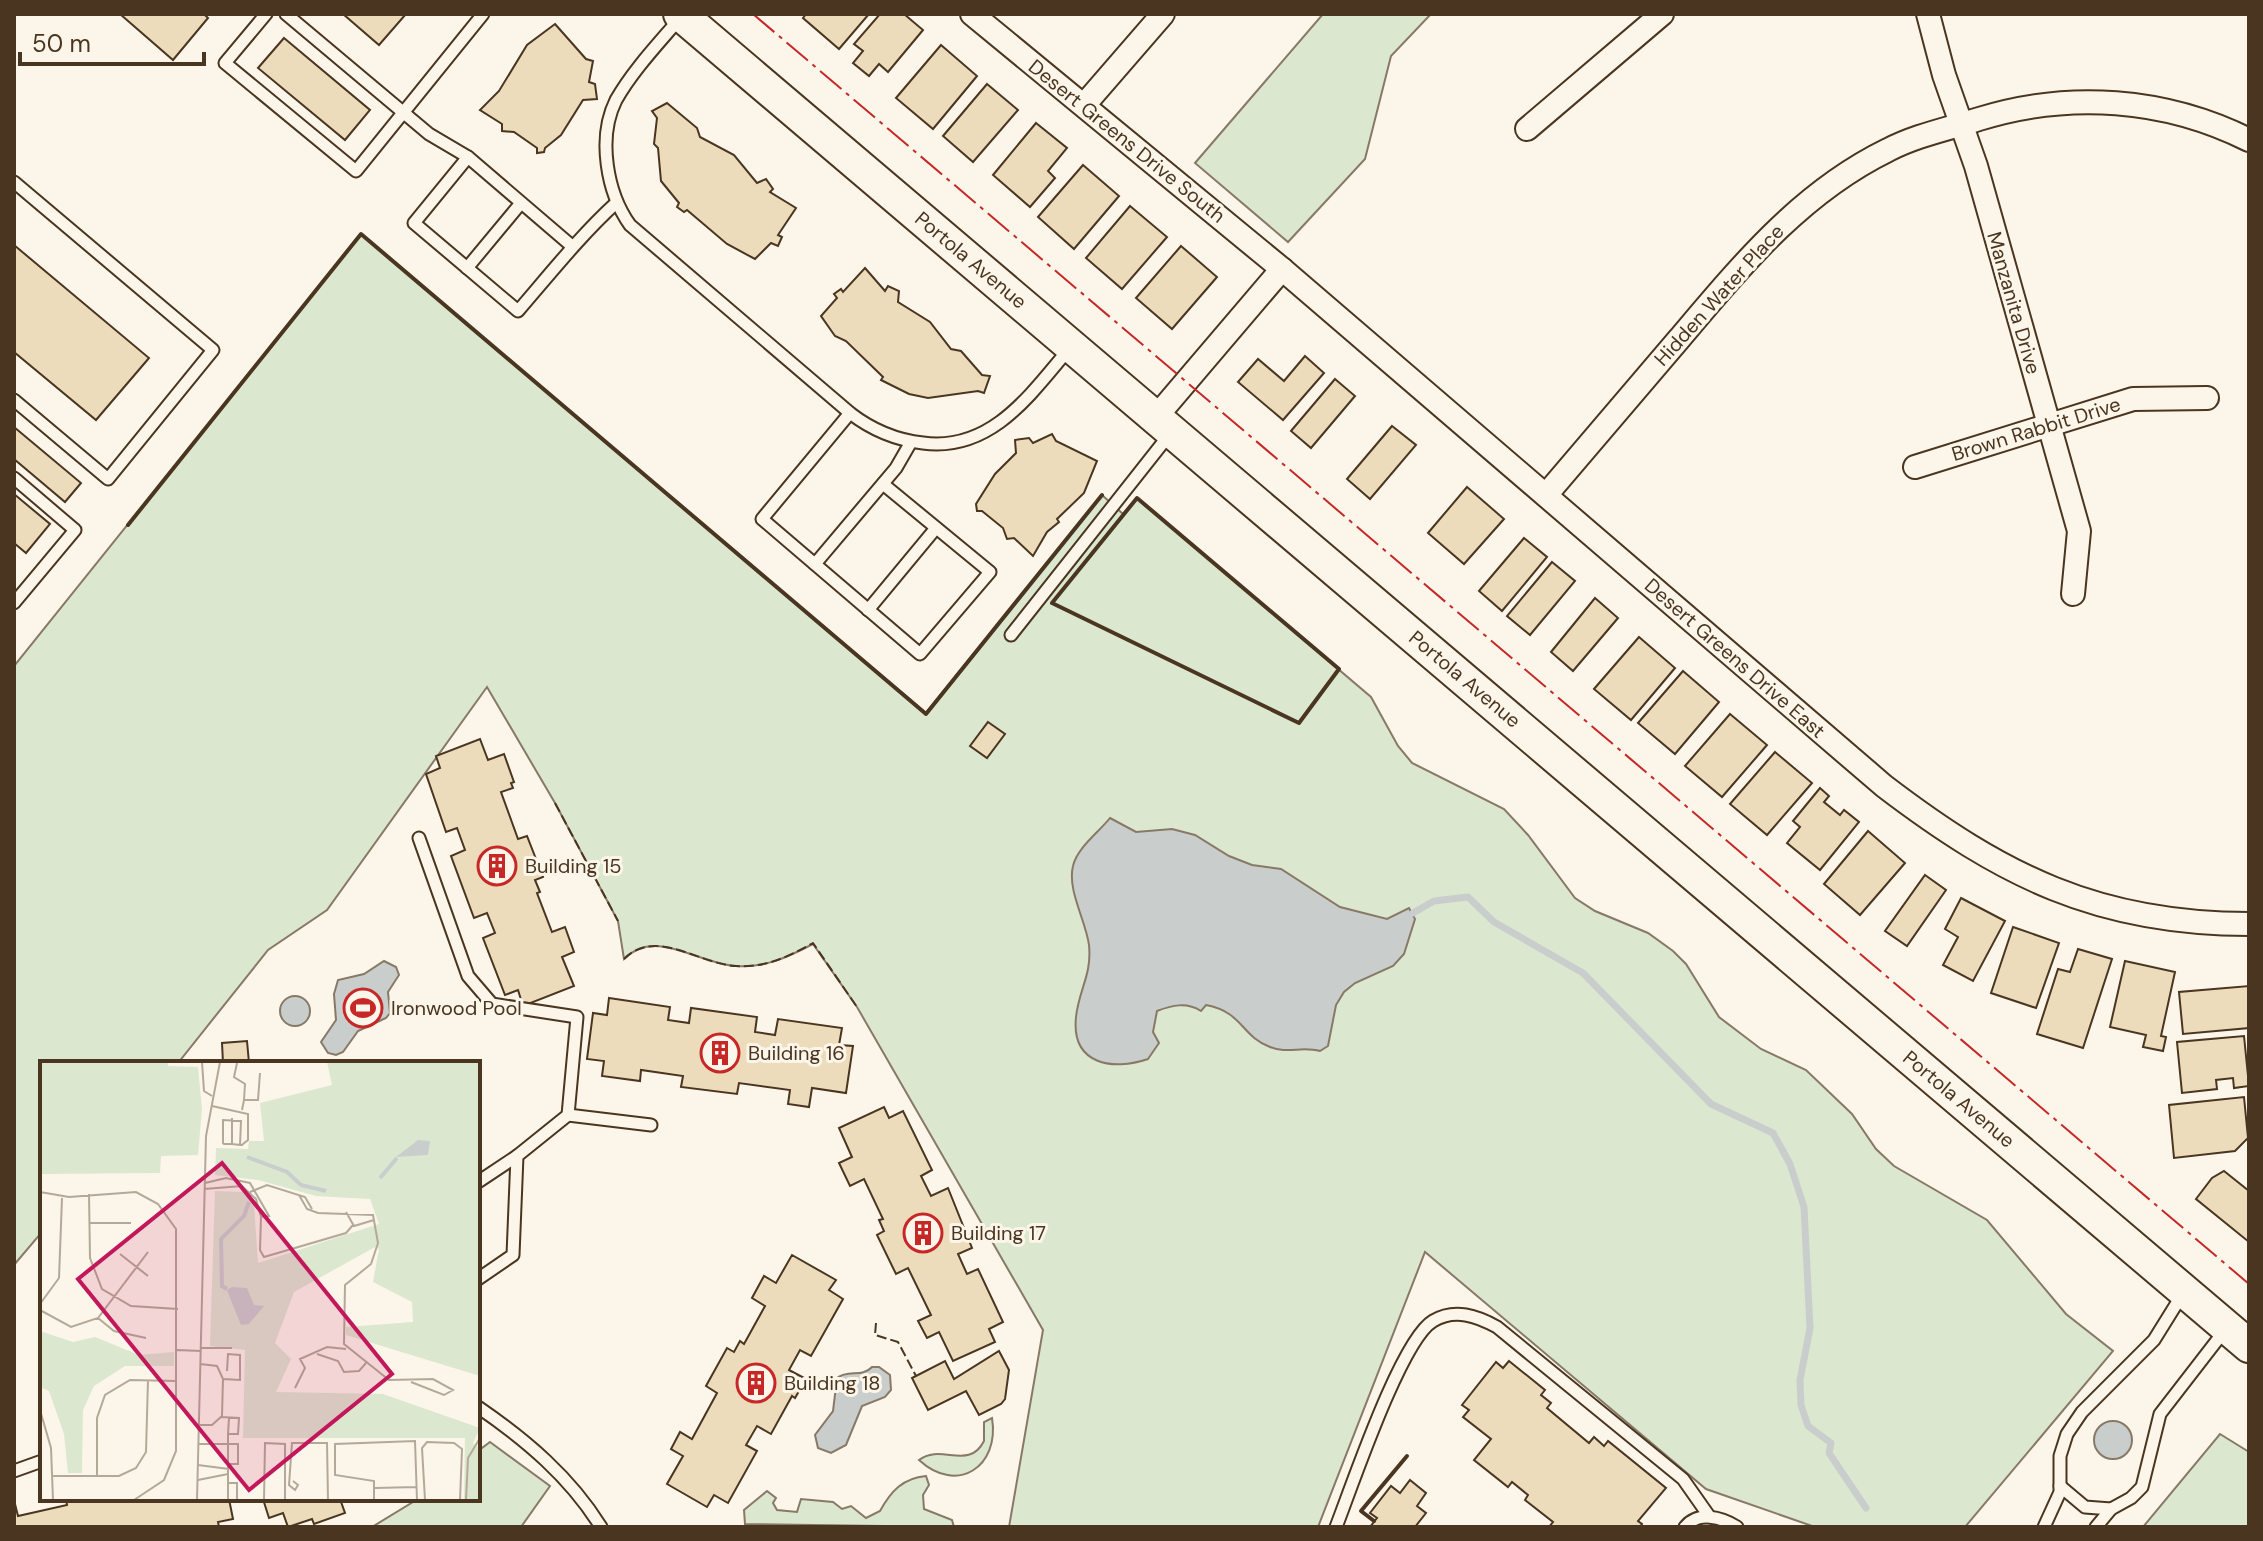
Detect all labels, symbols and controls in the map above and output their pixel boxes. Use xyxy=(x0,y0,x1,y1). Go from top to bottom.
scale bar xyxy=(20,16,204,66)
text: 50 m xyxy=(32,28,91,59)
street label: Desert Greens Drive South xyxy=(1023,54,1231,228)
street label: Portola Avenue xyxy=(910,206,1032,314)
street label: Hidden Water Place xyxy=(1648,219,1790,371)
street label: Manzanita Drive xyxy=(1981,229,2047,377)
street label: Brown Rabbit Drive xyxy=(1948,391,2124,467)
street label: Desert Greens Drive East xyxy=(1639,572,1831,744)
street label: Portola Avenue xyxy=(1404,625,1526,733)
building icon: Building 15 xyxy=(476,845,518,887)
place label: Building 15 xyxy=(525,853,622,879)
sports icon: Ironwood Pool xyxy=(342,987,384,1029)
place label: Ironwood Pool xyxy=(391,995,522,1021)
building icon: Building 16 xyxy=(699,1032,741,1074)
place label: Building 16 xyxy=(748,1040,845,1066)
street label: Portola Avenue xyxy=(1898,1045,2020,1153)
inset map xyxy=(40,1061,480,1501)
building icon: Building 17 xyxy=(902,1212,944,1254)
place label: Building 17 xyxy=(951,1220,1046,1246)
building icon: Building 18 xyxy=(735,1362,777,1404)
place label: Building 18 xyxy=(784,1370,880,1396)

